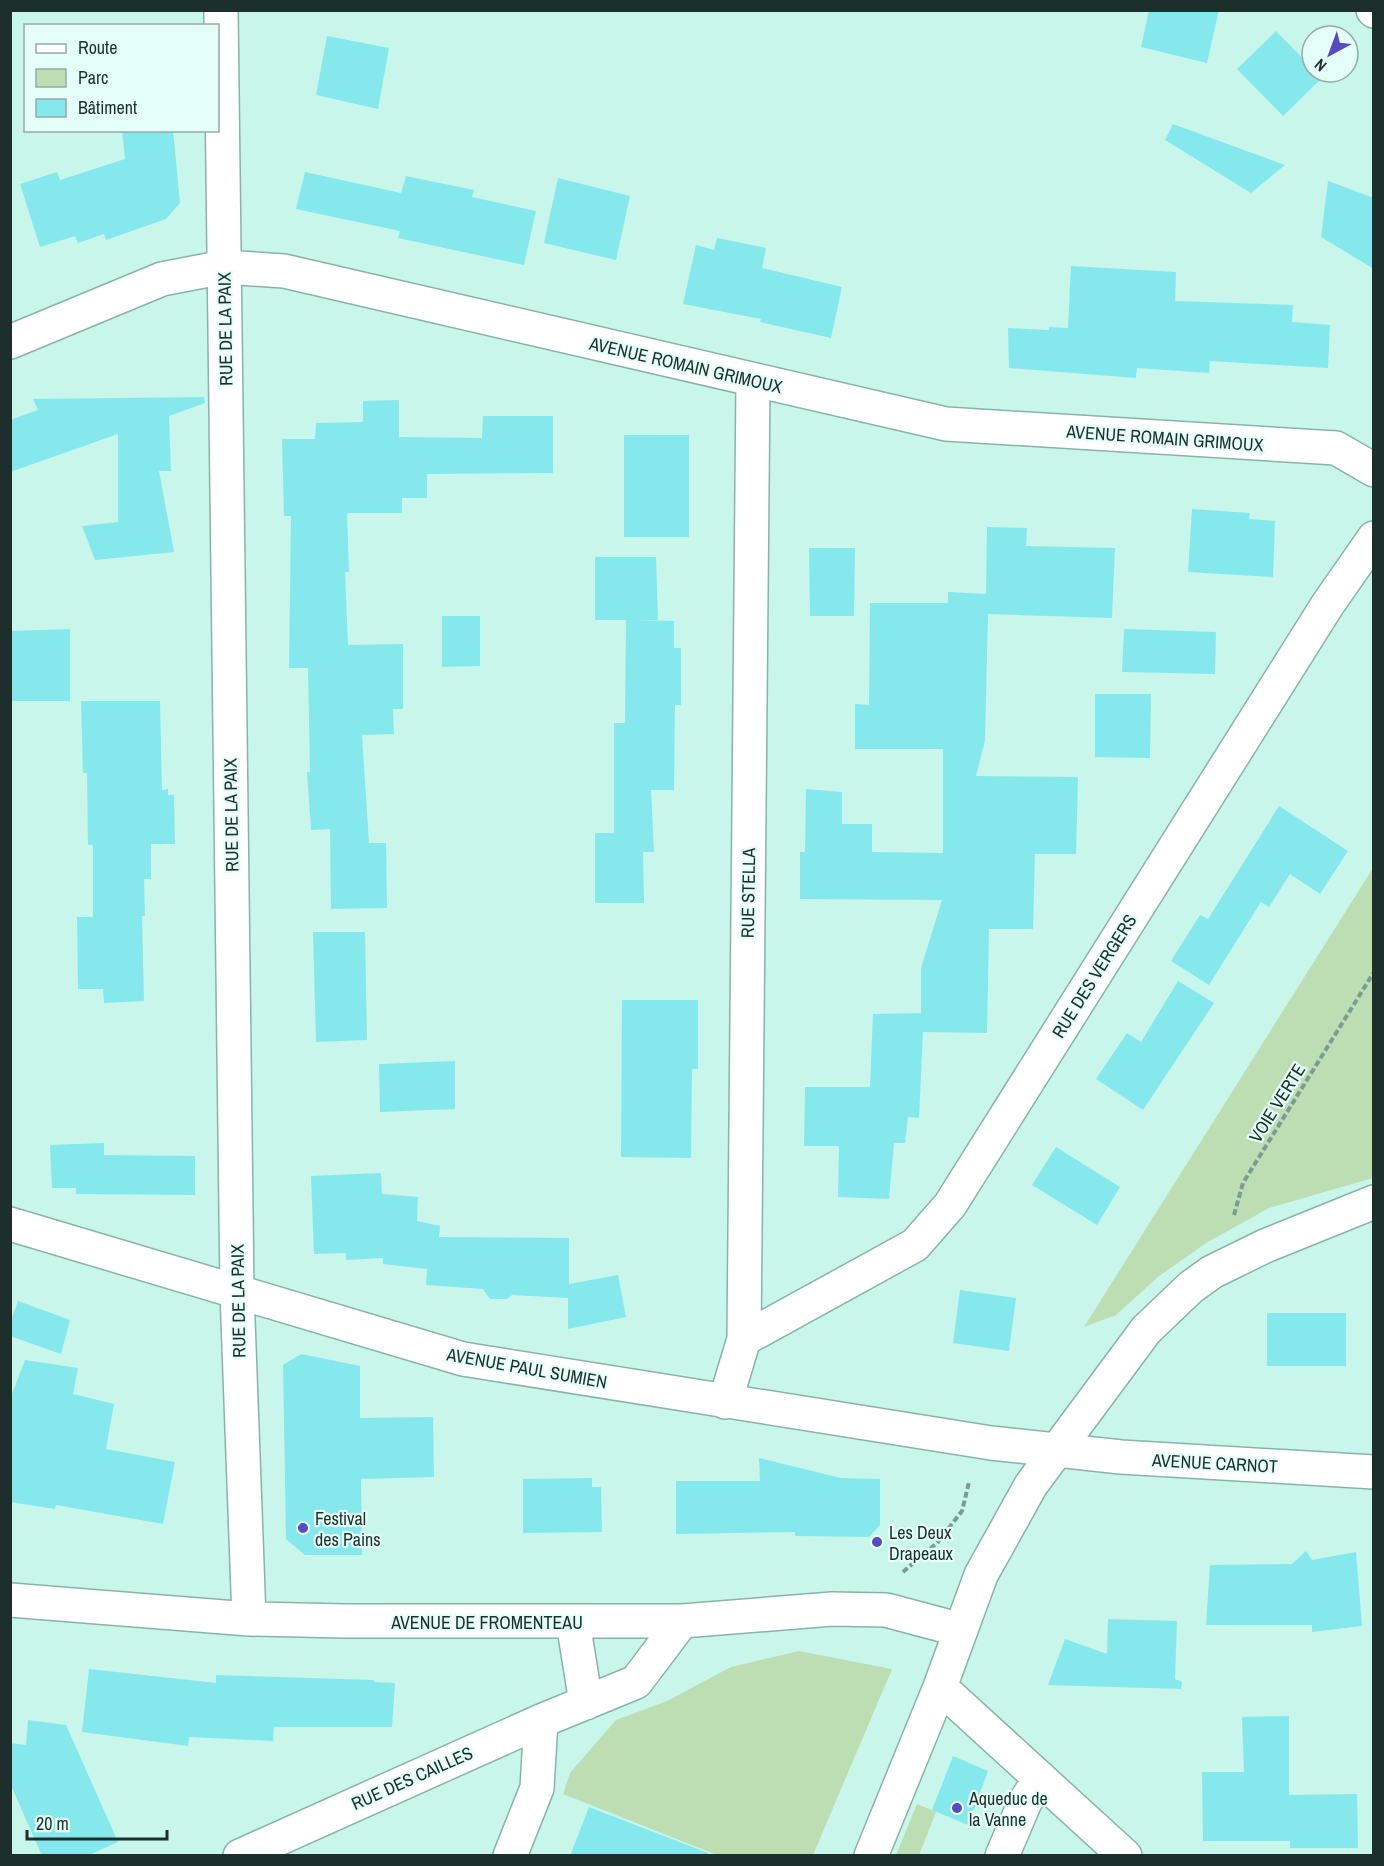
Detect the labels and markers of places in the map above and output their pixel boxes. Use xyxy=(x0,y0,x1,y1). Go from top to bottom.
place label: Festival des Pains xyxy=(315,1506,381,1552)
place label: Les Deux Drapeaux xyxy=(889,1520,954,1566)
marker: Festival des Pains xyxy=(296,1521,310,1535)
marker: Les Deux Drapeaux xyxy=(870,1535,884,1549)
place label: Aqueduc de la Vanne xyxy=(968,1786,1048,1832)
marker: Aqueduc de la Vanne xyxy=(950,1801,964,1815)

